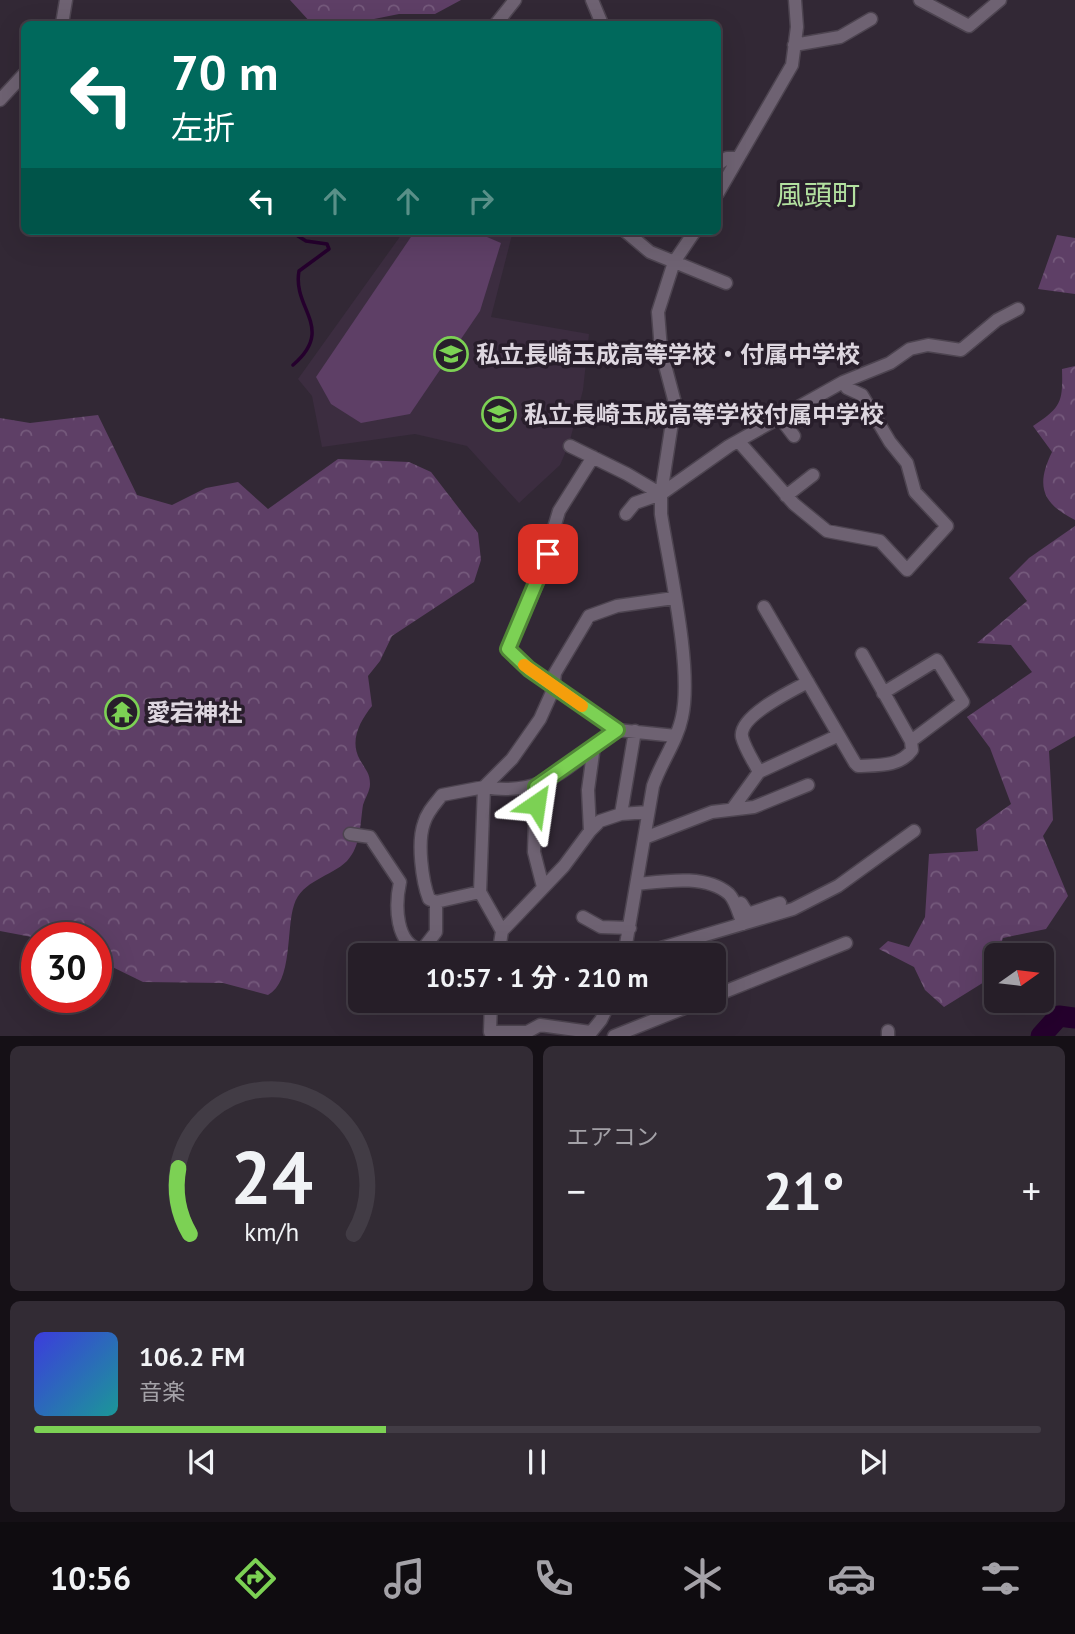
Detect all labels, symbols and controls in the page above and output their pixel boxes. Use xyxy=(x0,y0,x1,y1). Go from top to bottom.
text: 70 m xyxy=(171,40,278,104)
icon: left xyxy=(56,49,147,140)
text: 左折 xyxy=(171,106,235,148)
district label: 風頭町 xyxy=(776,176,860,213)
icon: left xyxy=(243,182,281,220)
icon: ahead xyxy=(316,182,354,220)
icon: ahead xyxy=(389,182,427,220)
icon: right xyxy=(462,182,500,220)
school or university icon: 私立長崎玉成高等学校・付属中学校 xyxy=(432,335,470,373)
place label: 私立長崎玉成高等学校・付属中学校 xyxy=(476,339,860,370)
school or university icon: 私立長崎玉成高等学校付属中学校 xyxy=(480,395,518,433)
place label: 私立長崎玉成高等学校付属中学校 xyxy=(524,399,884,430)
pin xyxy=(518,524,578,584)
icon: arrive xyxy=(529,535,567,573)
temple icon: 愛宕神社 xyxy=(103,693,141,731)
place label: 愛宕神社 xyxy=(146,697,242,728)
position arrow xyxy=(499,767,573,841)
speed limit sign: 30 xyxy=(21,922,112,1013)
north arrow xyxy=(984,943,1054,1013)
map controls xyxy=(984,943,1054,1013)
text: 10:57 · 1 分 · 210 m xyxy=(425,961,649,994)
text: エアコン xyxy=(567,1122,659,1151)
text: 24 xyxy=(230,1131,313,1225)
text: 21° xyxy=(763,1157,845,1224)
text: − xyxy=(567,1166,586,1215)
text: + xyxy=(1022,1166,1041,1215)
text: km/h xyxy=(244,1216,299,1248)
text: 106.2 FM xyxy=(139,1340,245,1373)
text: 音楽 xyxy=(139,1377,185,1406)
icon: previous xyxy=(183,1443,221,1481)
icon: pause xyxy=(518,1443,556,1481)
icon: next xyxy=(854,1443,892,1481)
icon: directions xyxy=(231,1554,280,1603)
icon: music xyxy=(380,1554,429,1603)
icon: phone xyxy=(529,1554,578,1603)
icon: climate xyxy=(678,1554,727,1603)
icon: car xyxy=(827,1554,876,1603)
icon: filters xyxy=(976,1554,1025,1603)
text: 10:56 xyxy=(50,1557,131,1599)

